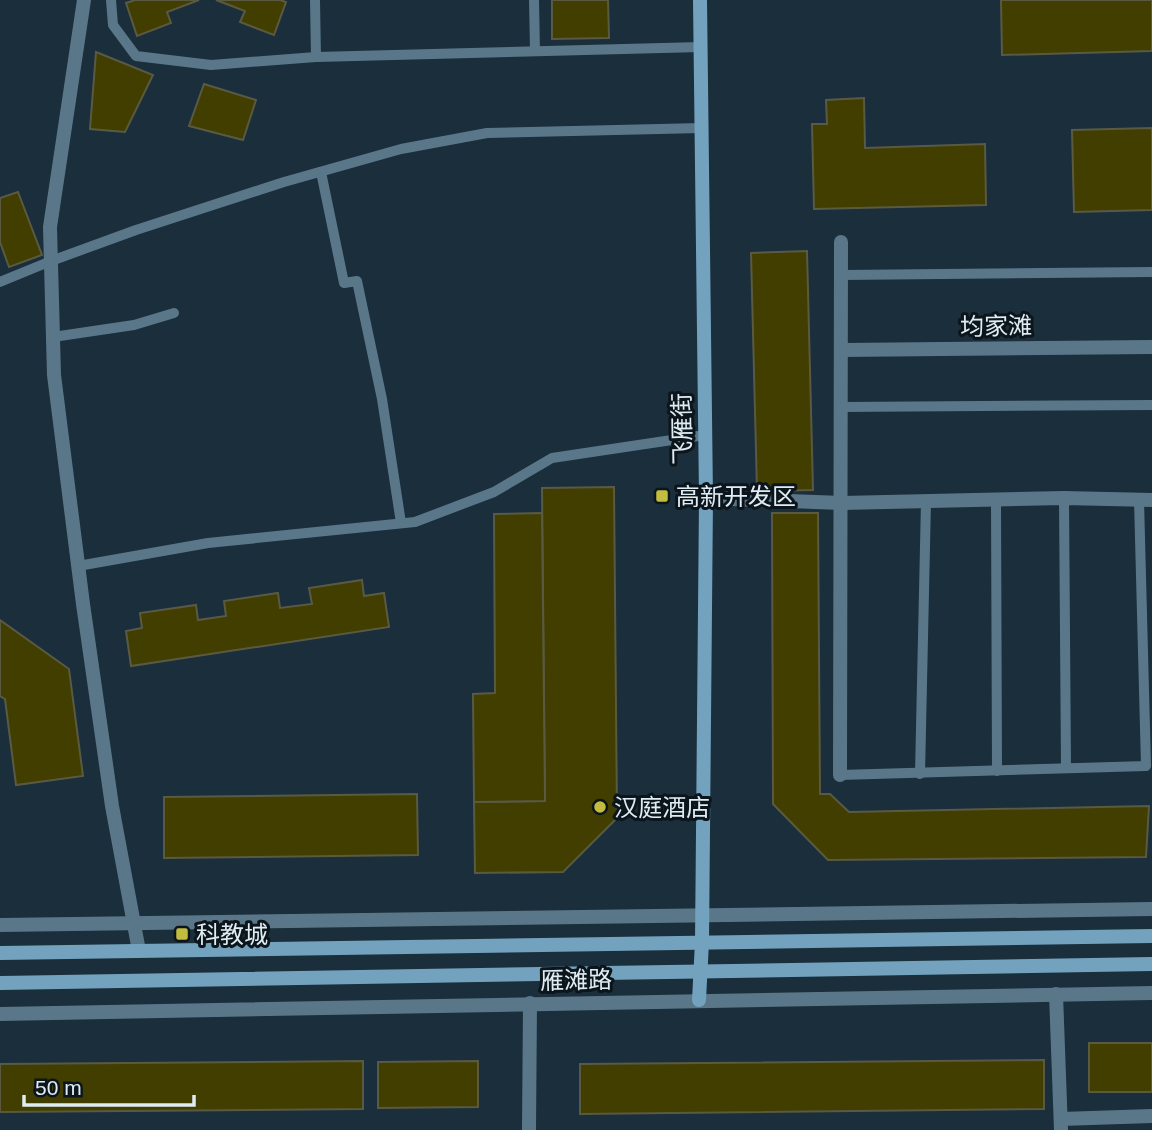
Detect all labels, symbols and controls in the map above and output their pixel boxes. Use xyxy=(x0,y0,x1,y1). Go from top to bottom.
street label: 均家滩 xyxy=(960,312,1032,340)
street label: 飞雁街 xyxy=(668,393,696,465)
place label: 高新开发区 xyxy=(676,483,796,510)
marker: 高新开发区 xyxy=(654,488,670,504)
place label: 汉庭酒店 xyxy=(614,794,710,821)
marker: 汉庭酒店 xyxy=(592,799,608,815)
place label: 科教城 xyxy=(196,921,268,948)
marker: 科教城 xyxy=(174,926,190,942)
street label: 雁滩路 xyxy=(540,966,612,994)
scale bar xyxy=(24,1064,194,1108)
text: 50 m xyxy=(35,1076,82,1099)

